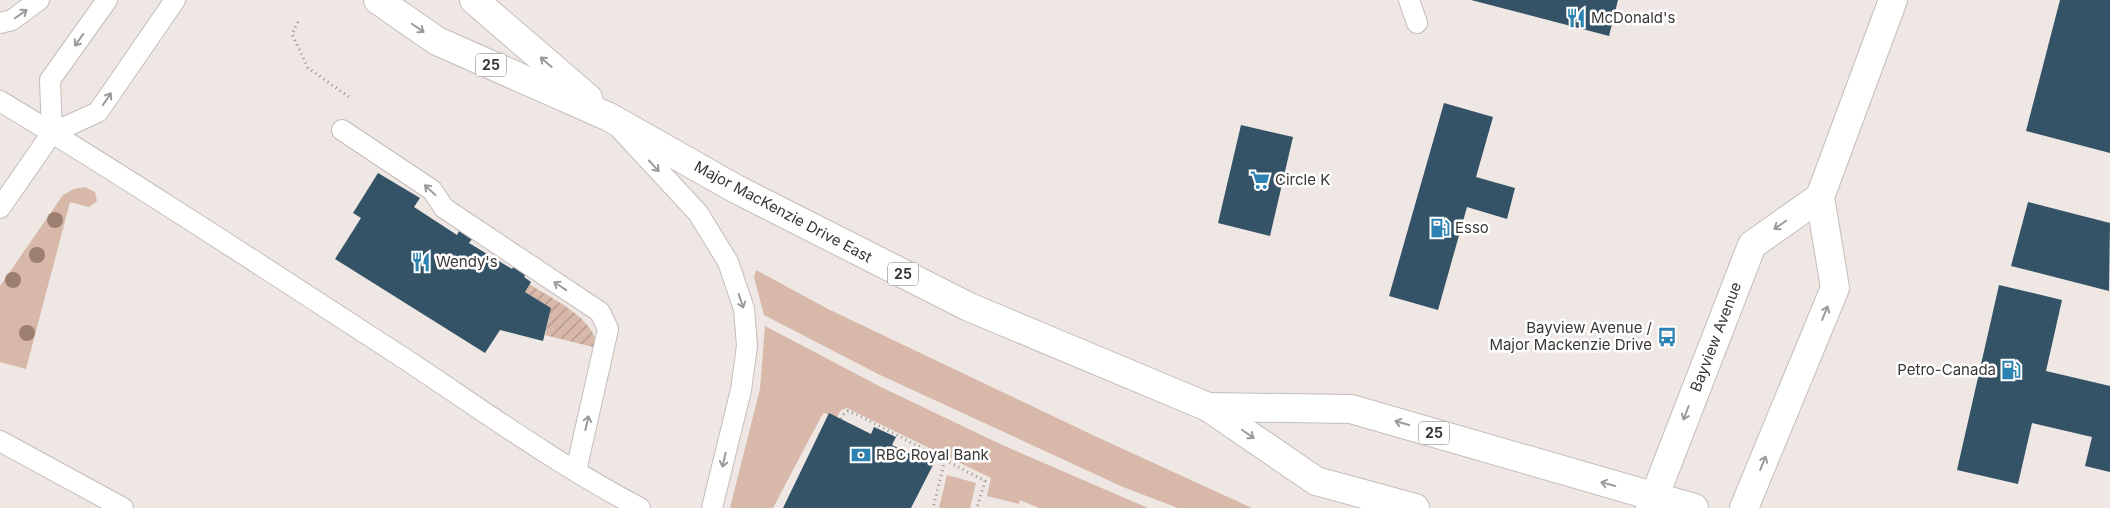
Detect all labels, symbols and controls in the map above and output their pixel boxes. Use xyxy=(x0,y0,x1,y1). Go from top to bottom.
restaurant icon: McDonald's xyxy=(1565,7,1587,29)
place label: McDonald's xyxy=(1591,8,1676,27)
one-way arrow xyxy=(14,9,28,19)
one-way arrow xyxy=(411,23,425,33)
one-way arrow xyxy=(74,33,84,47)
road number: 25 xyxy=(476,54,506,76)
one-way arrow xyxy=(540,57,553,68)
one-way arrow xyxy=(102,92,112,106)
street label: Major MacKenzie Drive East xyxy=(691,157,875,267)
one-way arrow xyxy=(648,160,660,172)
supermarket icon: Circle K xyxy=(1249,169,1271,191)
place label: Circle K xyxy=(1275,170,1330,189)
one-way arrow xyxy=(424,184,436,196)
fuel station icon: Esso xyxy=(1429,217,1451,239)
place label: Esso xyxy=(1455,218,1489,237)
one-way arrow xyxy=(1773,220,1787,230)
restaurant icon: Wendy's xyxy=(410,251,432,273)
place label: Wendy's xyxy=(436,252,498,271)
road number: 25 xyxy=(888,262,918,286)
street label: Bayview Avenue xyxy=(1686,279,1745,394)
one-way arrow xyxy=(554,280,568,290)
one-way arrow xyxy=(737,292,746,308)
one-way arrow xyxy=(1821,306,1830,321)
place label: Bayview Avenue / Major Mackenzie Drive xyxy=(1489,318,1653,354)
bus stop icon: Bayview Avenue / Major Mackenzie Drive xyxy=(1656,326,1678,348)
fuel station icon: Petro-Canada xyxy=(2000,359,2022,381)
place label: Petro-Canada xyxy=(1897,360,1996,379)
one-way arrow xyxy=(1681,405,1690,420)
one-way arrow xyxy=(583,415,592,431)
one-way arrow xyxy=(1394,418,1410,428)
road number: 25 xyxy=(1419,422,1449,444)
one-way arrow xyxy=(1241,429,1255,440)
bank icon: RBC Royal Bank xyxy=(850,444,872,466)
place label: RBC Royal Bank xyxy=(876,445,990,464)
one-way arrow xyxy=(719,452,728,468)
one-way arrow xyxy=(1759,456,1768,471)
one-way arrow xyxy=(1600,478,1616,488)

